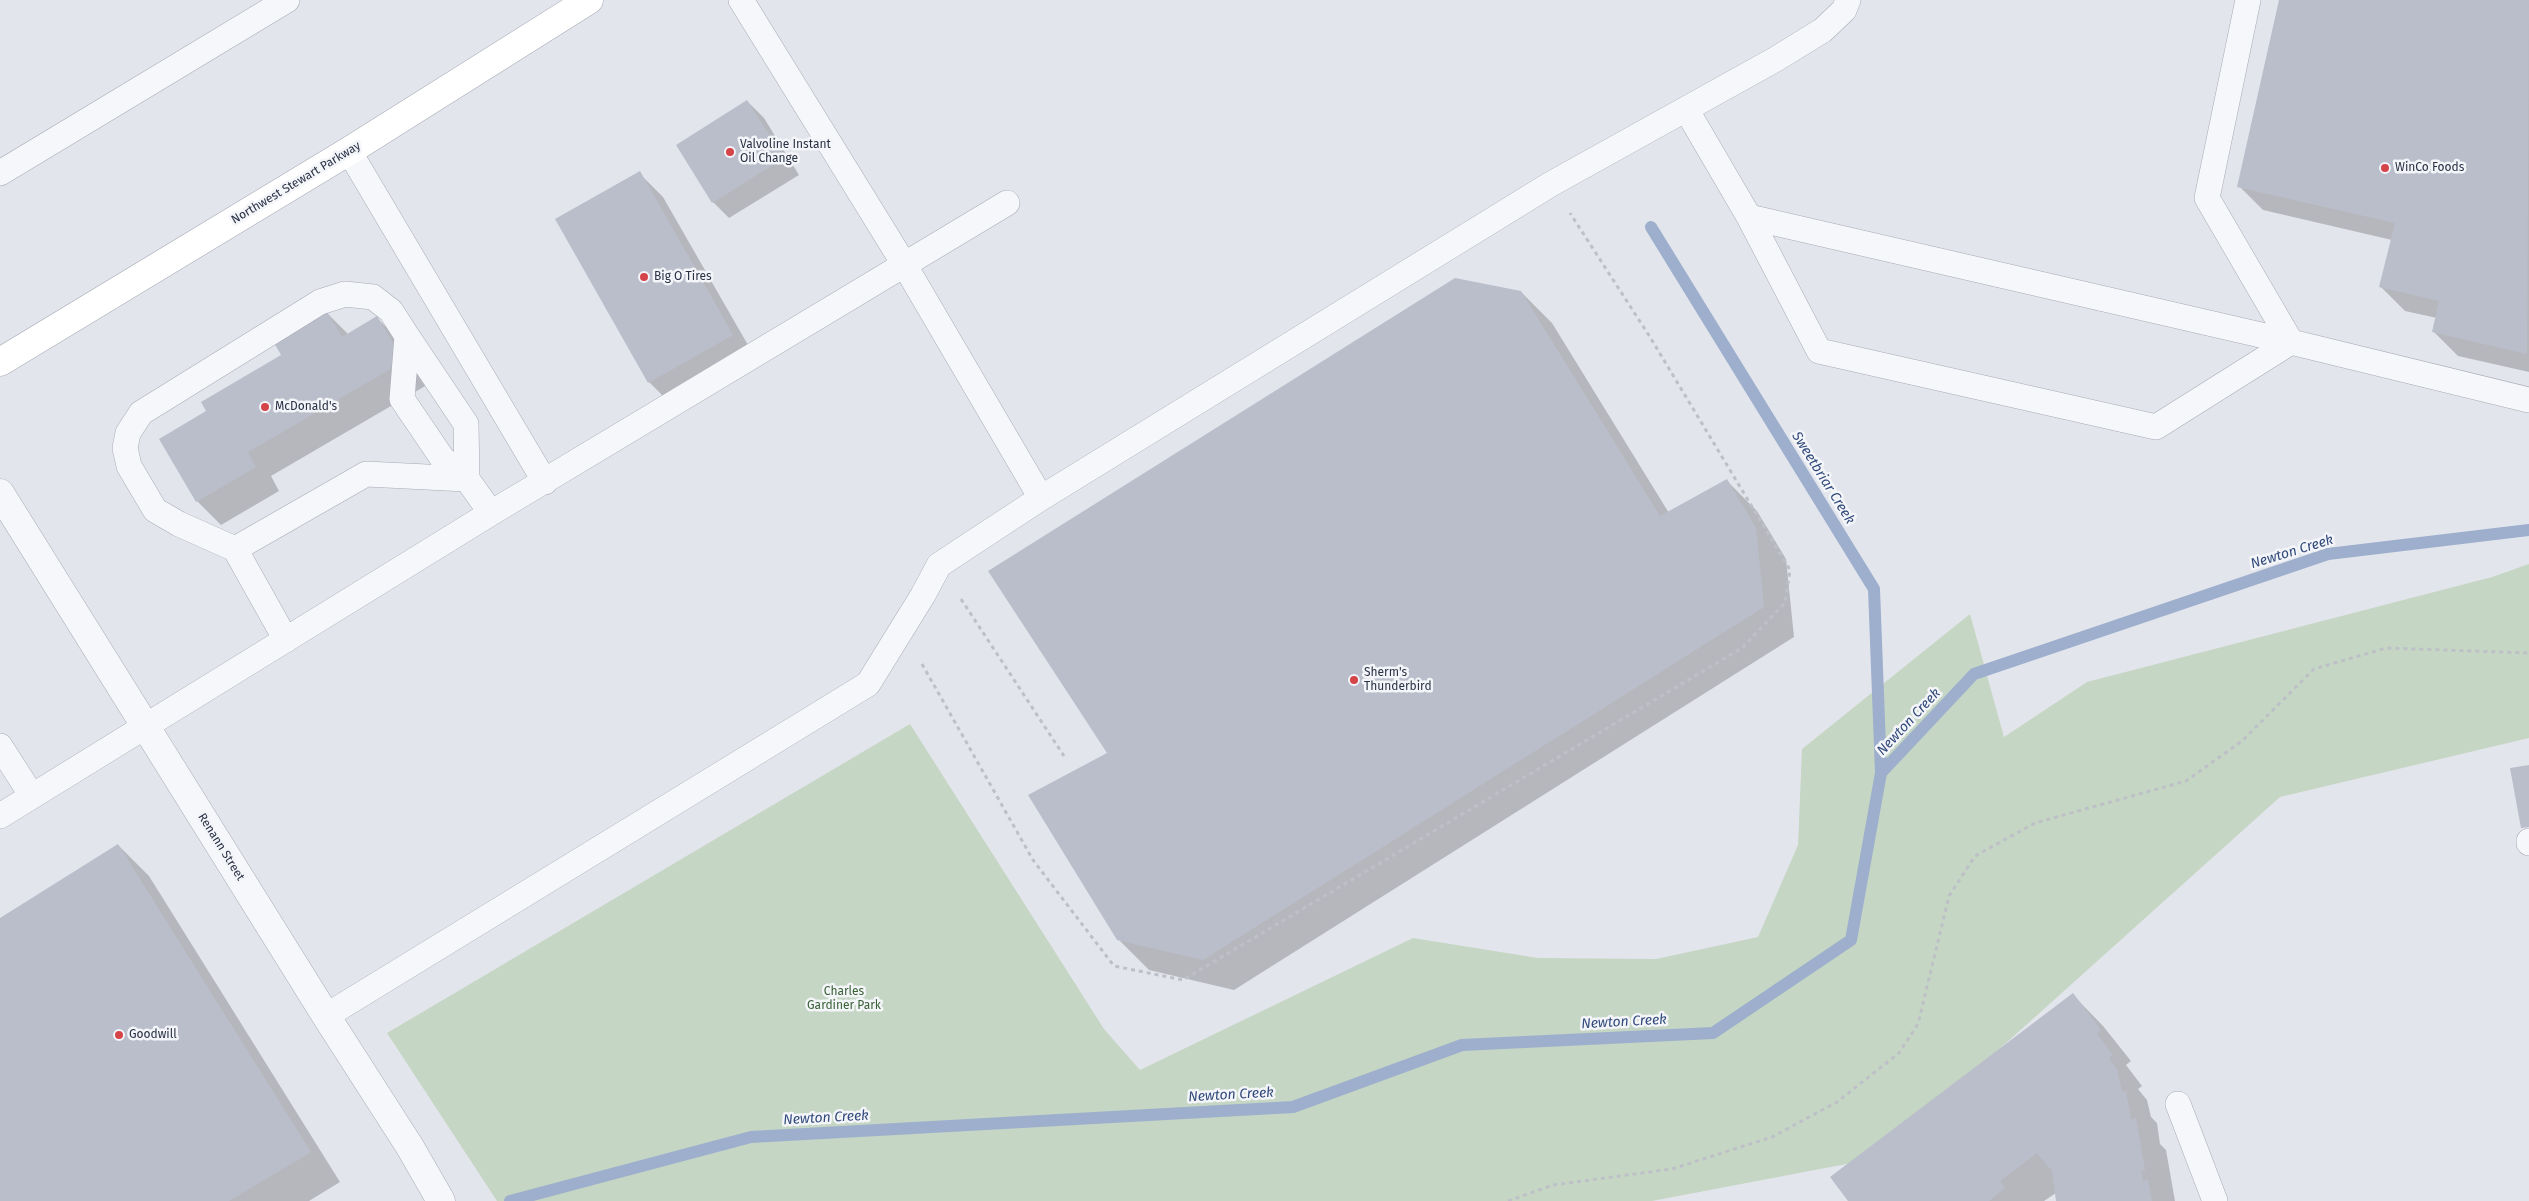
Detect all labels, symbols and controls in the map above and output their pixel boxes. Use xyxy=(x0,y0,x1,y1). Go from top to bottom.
place label: Valvoline Instant Oil Change xyxy=(740,138,831,166)
street label: Northwest Stewart Parkway xyxy=(229,139,363,227)
marker: Valvoline Instant Oil Change xyxy=(724,146,736,158)
place label: WinCo Foods xyxy=(2395,161,2464,175)
marker: WinCo Foods xyxy=(2379,162,2391,174)
place label: Big O Tires xyxy=(654,270,712,284)
marker: Big O Tires xyxy=(638,271,650,283)
place label: McDonald's xyxy=(275,400,337,414)
marker: McDonald's xyxy=(259,401,271,413)
water label: Sweetbriar Creek xyxy=(1788,429,1858,527)
water label: Newton Creek xyxy=(2249,531,2335,573)
place label: Sherm's Thunderbird xyxy=(1364,666,1432,694)
marker: Sherm's Thunderbird xyxy=(1348,674,1360,686)
water label: Newton Creek xyxy=(1874,685,1944,759)
street label: Renann Street xyxy=(194,811,248,883)
park label: Charles Gardiner Park xyxy=(807,985,881,1013)
water label: Newton Creek xyxy=(1581,1011,1667,1033)
place label: Goodwill xyxy=(129,1028,177,1042)
marker: Goodwill xyxy=(113,1029,125,1041)
water label: Newton Creek xyxy=(1188,1084,1274,1106)
water label: Newton Creek xyxy=(783,1107,869,1129)

